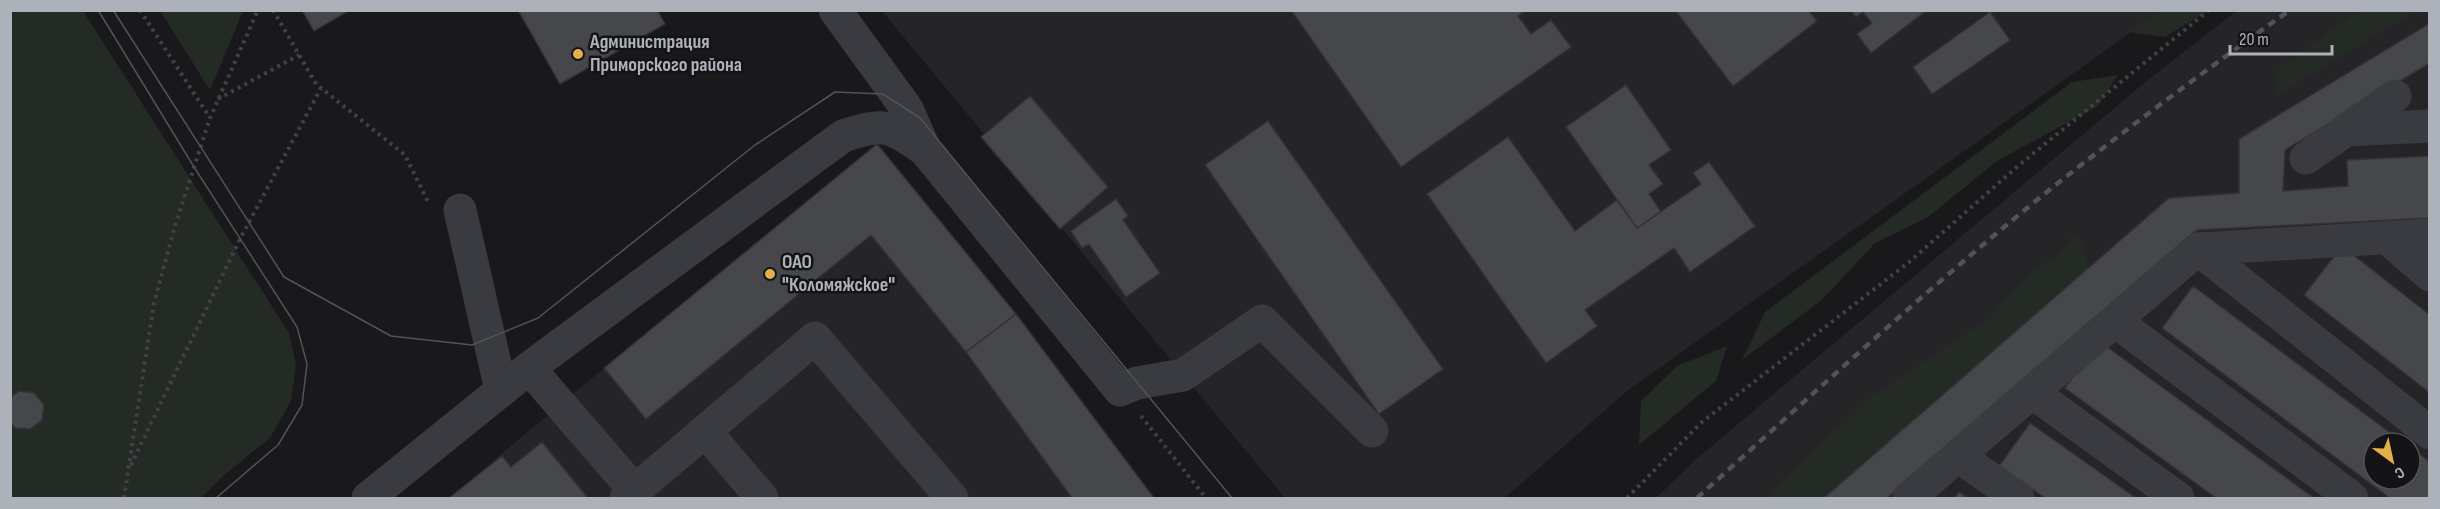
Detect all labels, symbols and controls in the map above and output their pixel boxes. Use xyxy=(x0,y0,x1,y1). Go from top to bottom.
scale bar xyxy=(2230,18,2332,56)
text: 20 m xyxy=(2239,29,2269,50)
place label: Администрация Приморского района xyxy=(589,30,742,77)
marker: Администрация Приморского района xyxy=(571,47,585,61)
place label: ОАО "Коломяжское" xyxy=(782,250,895,297)
marker: ОАО "Коломяжское" xyxy=(763,267,777,281)
north arrow xyxy=(2362,431,2422,491)
text: С xyxy=(2391,462,2408,483)

